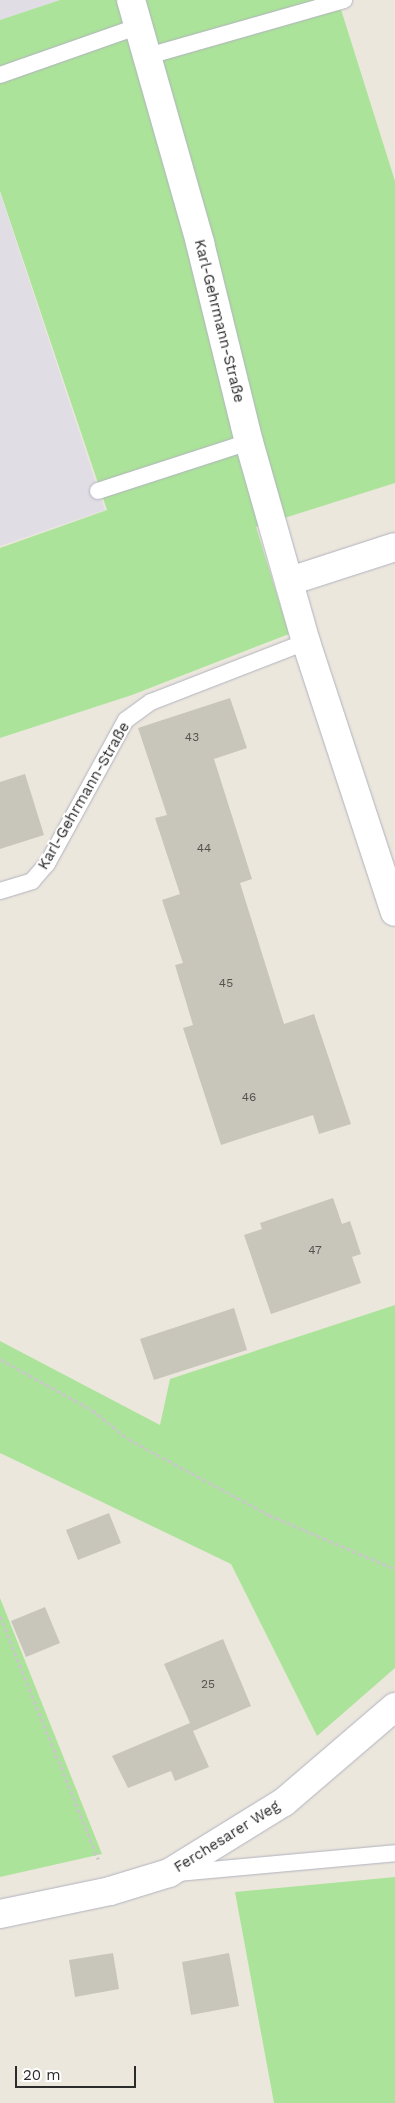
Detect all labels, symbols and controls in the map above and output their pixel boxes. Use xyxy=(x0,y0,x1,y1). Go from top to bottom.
street label: Karl-Gehrmann-Straße xyxy=(190,237,248,405)
street label: Karl-Gehrmann-Straße xyxy=(34,719,134,873)
house number: 43 xyxy=(185,731,199,745)
house number: 44 xyxy=(197,842,211,856)
house number: 45 xyxy=(219,977,233,991)
house number: 46 xyxy=(242,1091,256,1105)
house number: 47 xyxy=(308,1244,322,1258)
house number: 25 xyxy=(201,1678,215,1692)
street label: Ferchesarer Weg xyxy=(171,1797,283,1877)
scale bar xyxy=(18,2056,139,2088)
text: 20 m xyxy=(23,2066,61,2084)

